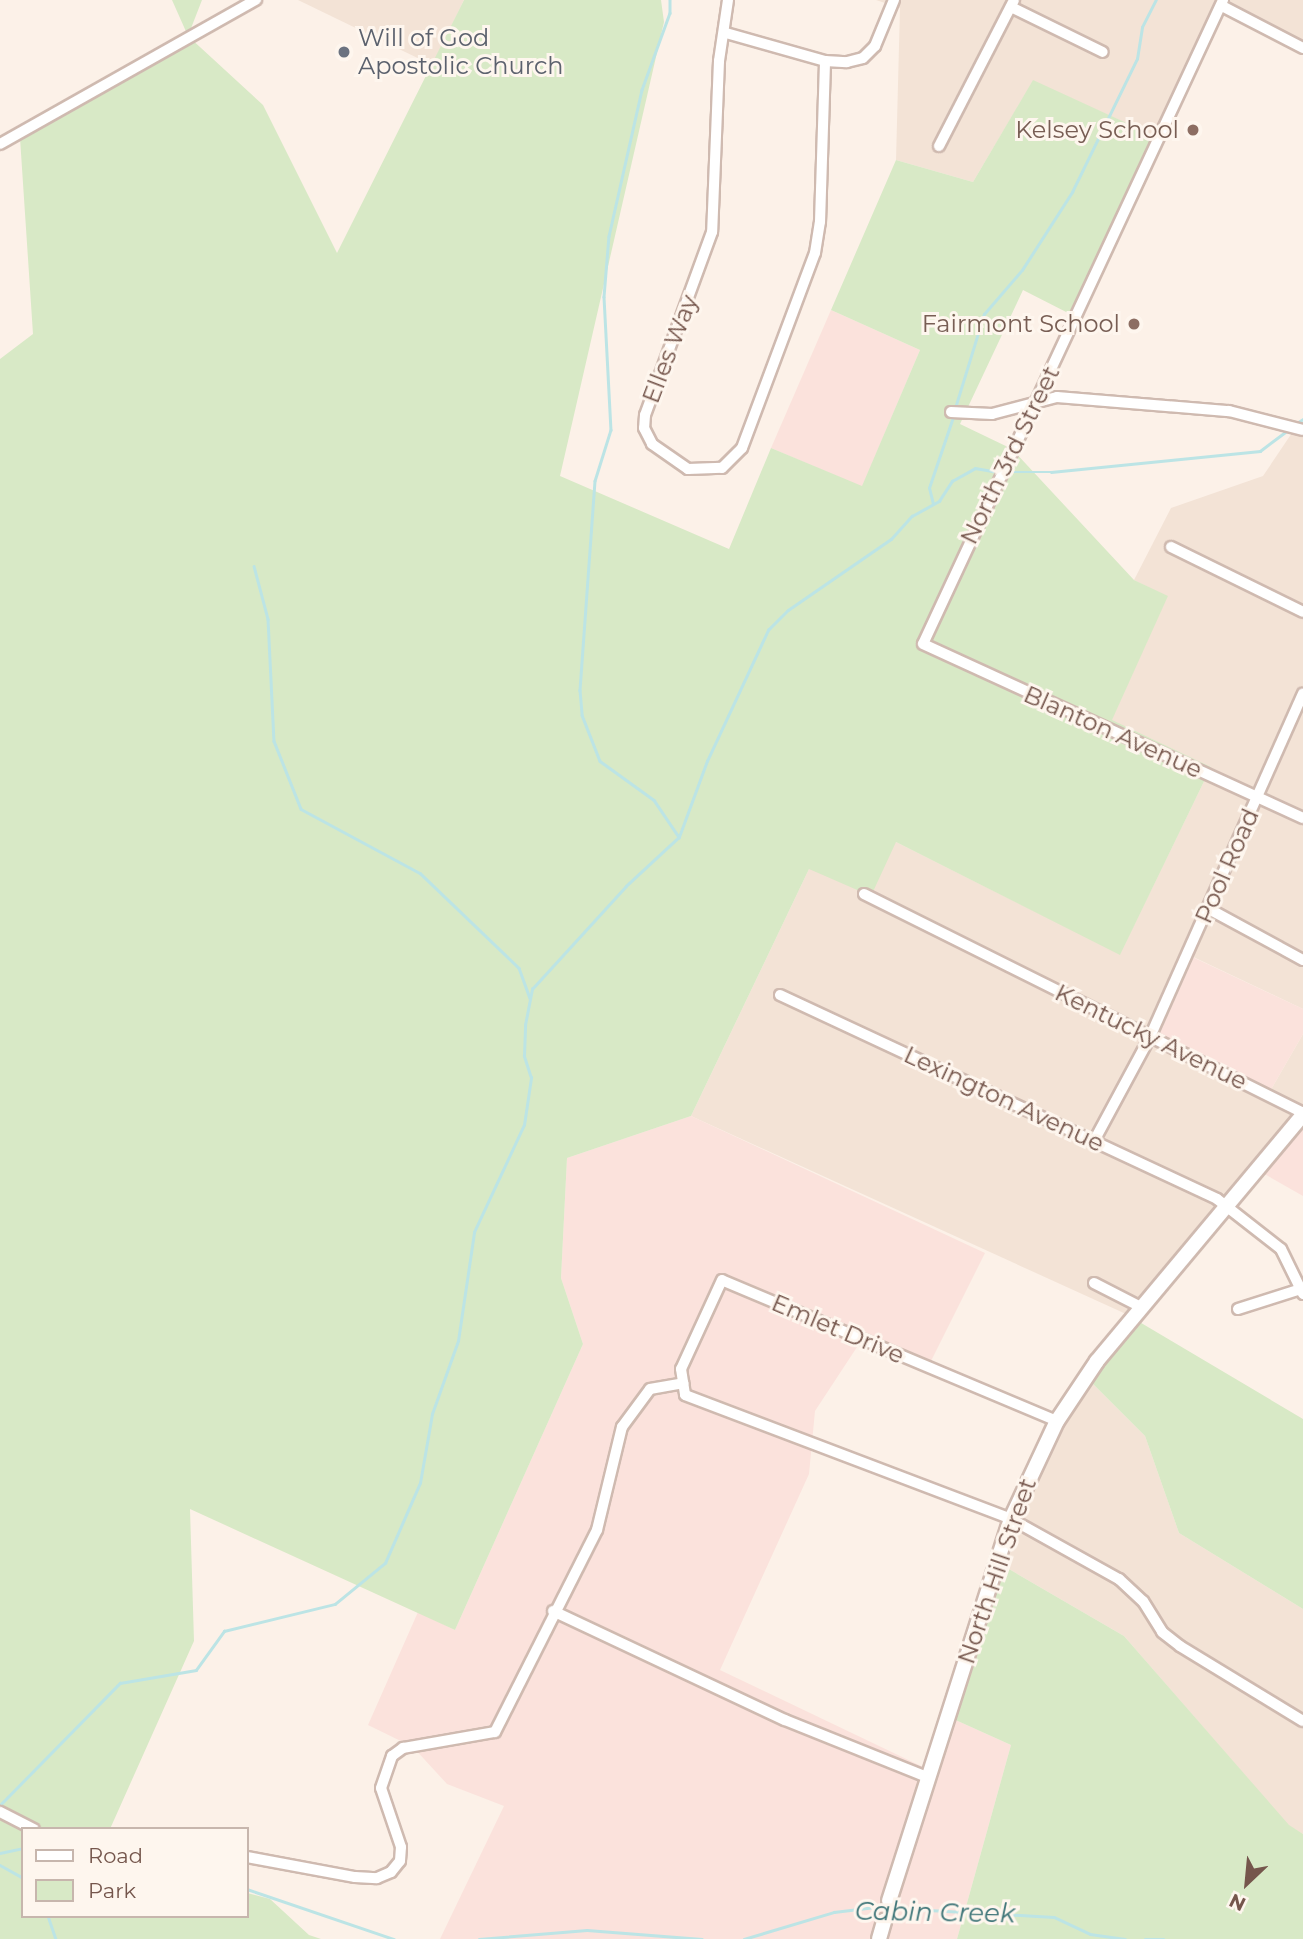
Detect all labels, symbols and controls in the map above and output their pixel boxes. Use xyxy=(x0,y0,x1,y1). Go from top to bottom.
place label: Will of God Apostolic Church xyxy=(358,24,564,80)
marker: Will of God Apostolic Church xyxy=(336,44,352,60)
place label: Kelsey School xyxy=(1015,116,1179,144)
marker: Kelsey School xyxy=(1185,122,1201,138)
street label: Elles Way xyxy=(636,291,704,407)
place label: Fairmont School xyxy=(922,310,1120,338)
marker: Fairmont School xyxy=(1126,316,1142,332)
street label: North 3rd Street xyxy=(954,361,1066,549)
street label: Blanton Avenue xyxy=(1019,680,1207,784)
street label: Pool Road xyxy=(1189,804,1265,928)
street label: Kentucky Avenue xyxy=(1050,978,1252,1096)
street label: Lexington Avenue xyxy=(899,1040,1109,1158)
street label: Emlet Drive xyxy=(767,1288,909,1370)
street label: North Hill Street xyxy=(952,1474,1042,1668)
legend xyxy=(21,1827,248,1918)
text: Road xyxy=(88,1843,143,1868)
north arrow xyxy=(1212,1848,1282,1918)
text: Park xyxy=(88,1878,136,1903)
text: N xyxy=(1226,1889,1250,1916)
water label: Cabin Creek xyxy=(855,1896,1015,1930)

